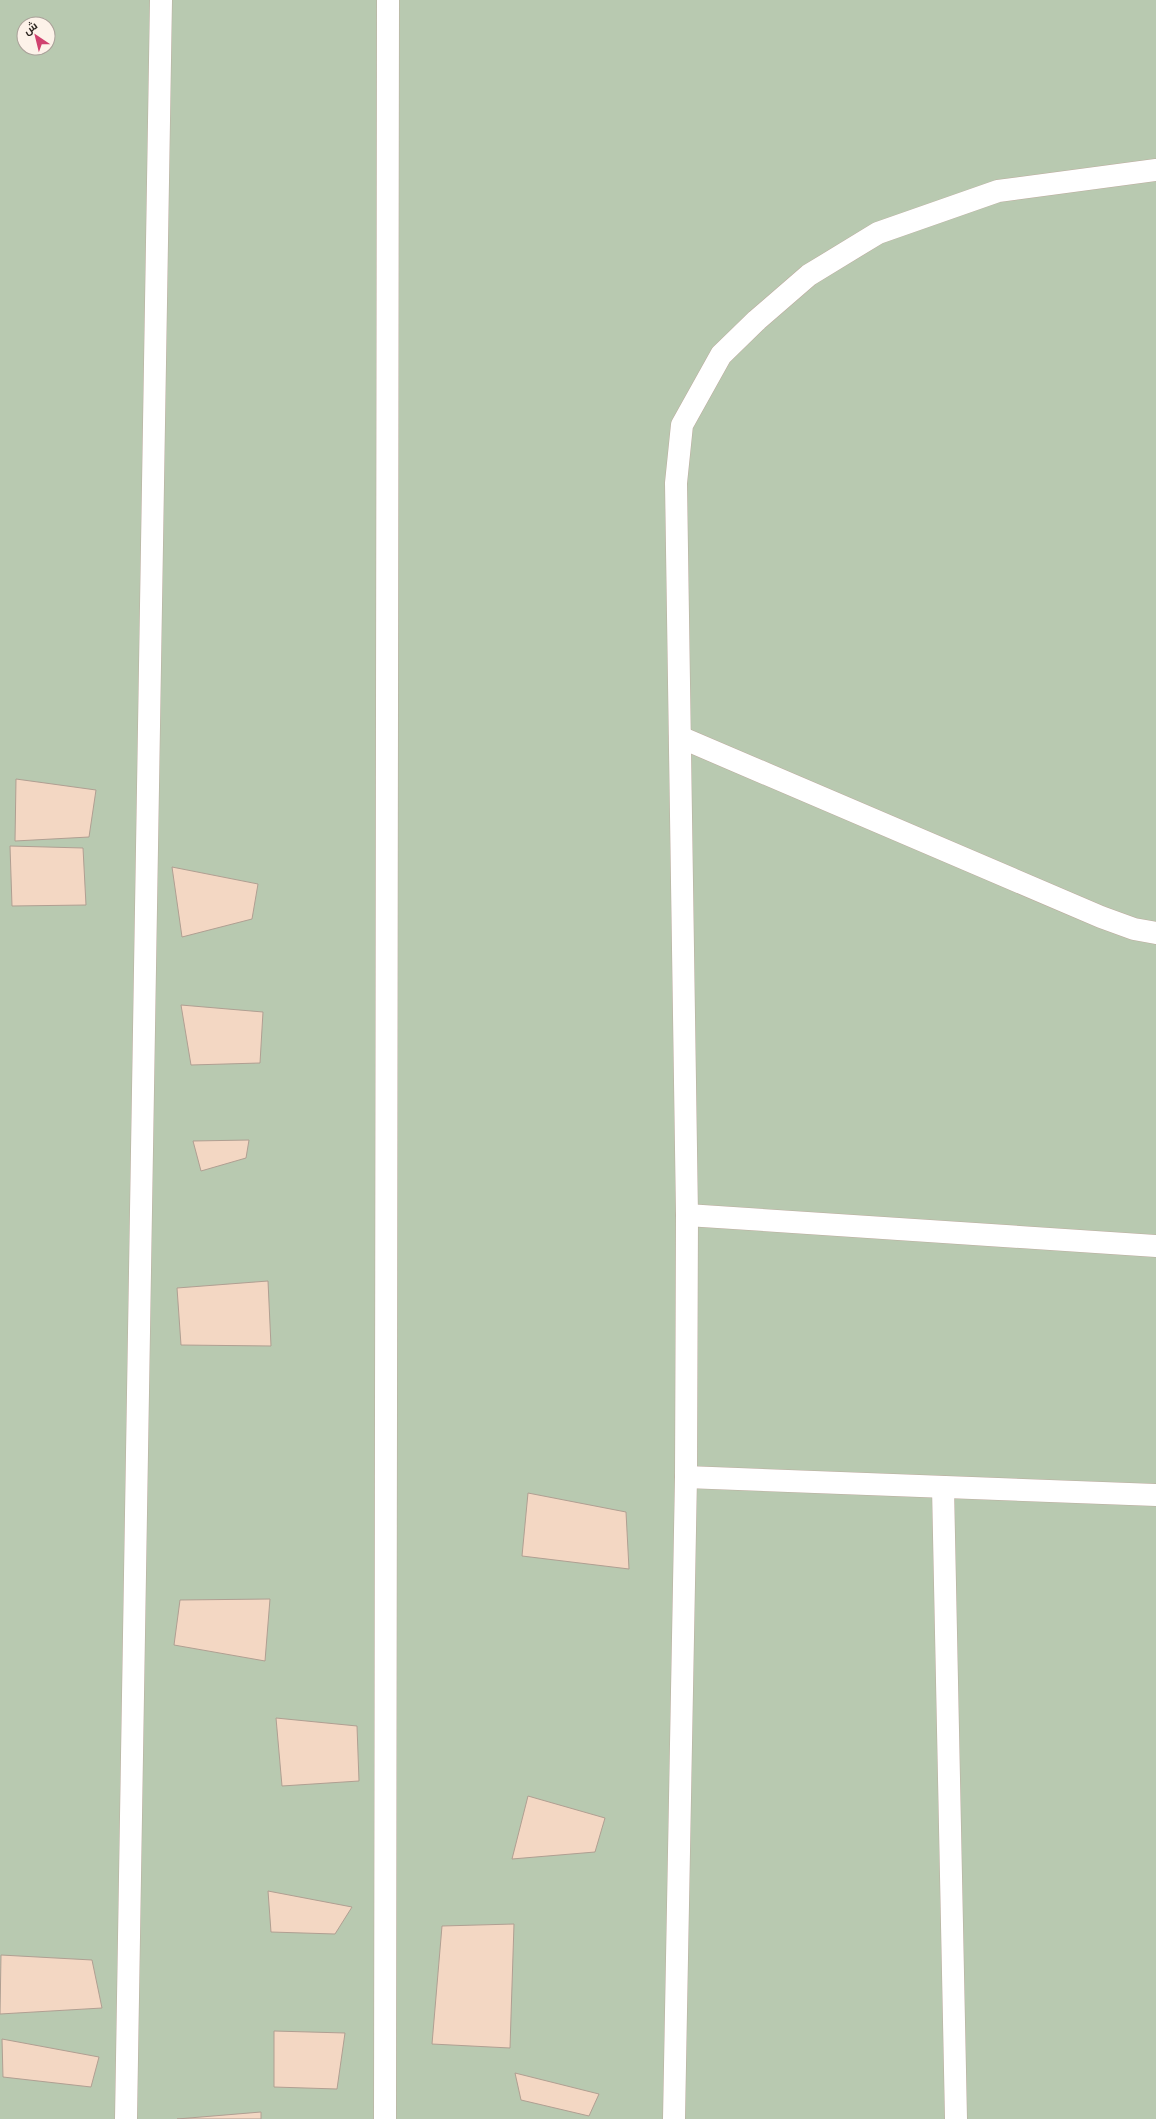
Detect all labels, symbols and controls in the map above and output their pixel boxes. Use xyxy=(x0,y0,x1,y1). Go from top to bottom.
north arrow xyxy=(16,16,56,56)
text: ش xyxy=(20,17,41,39)

